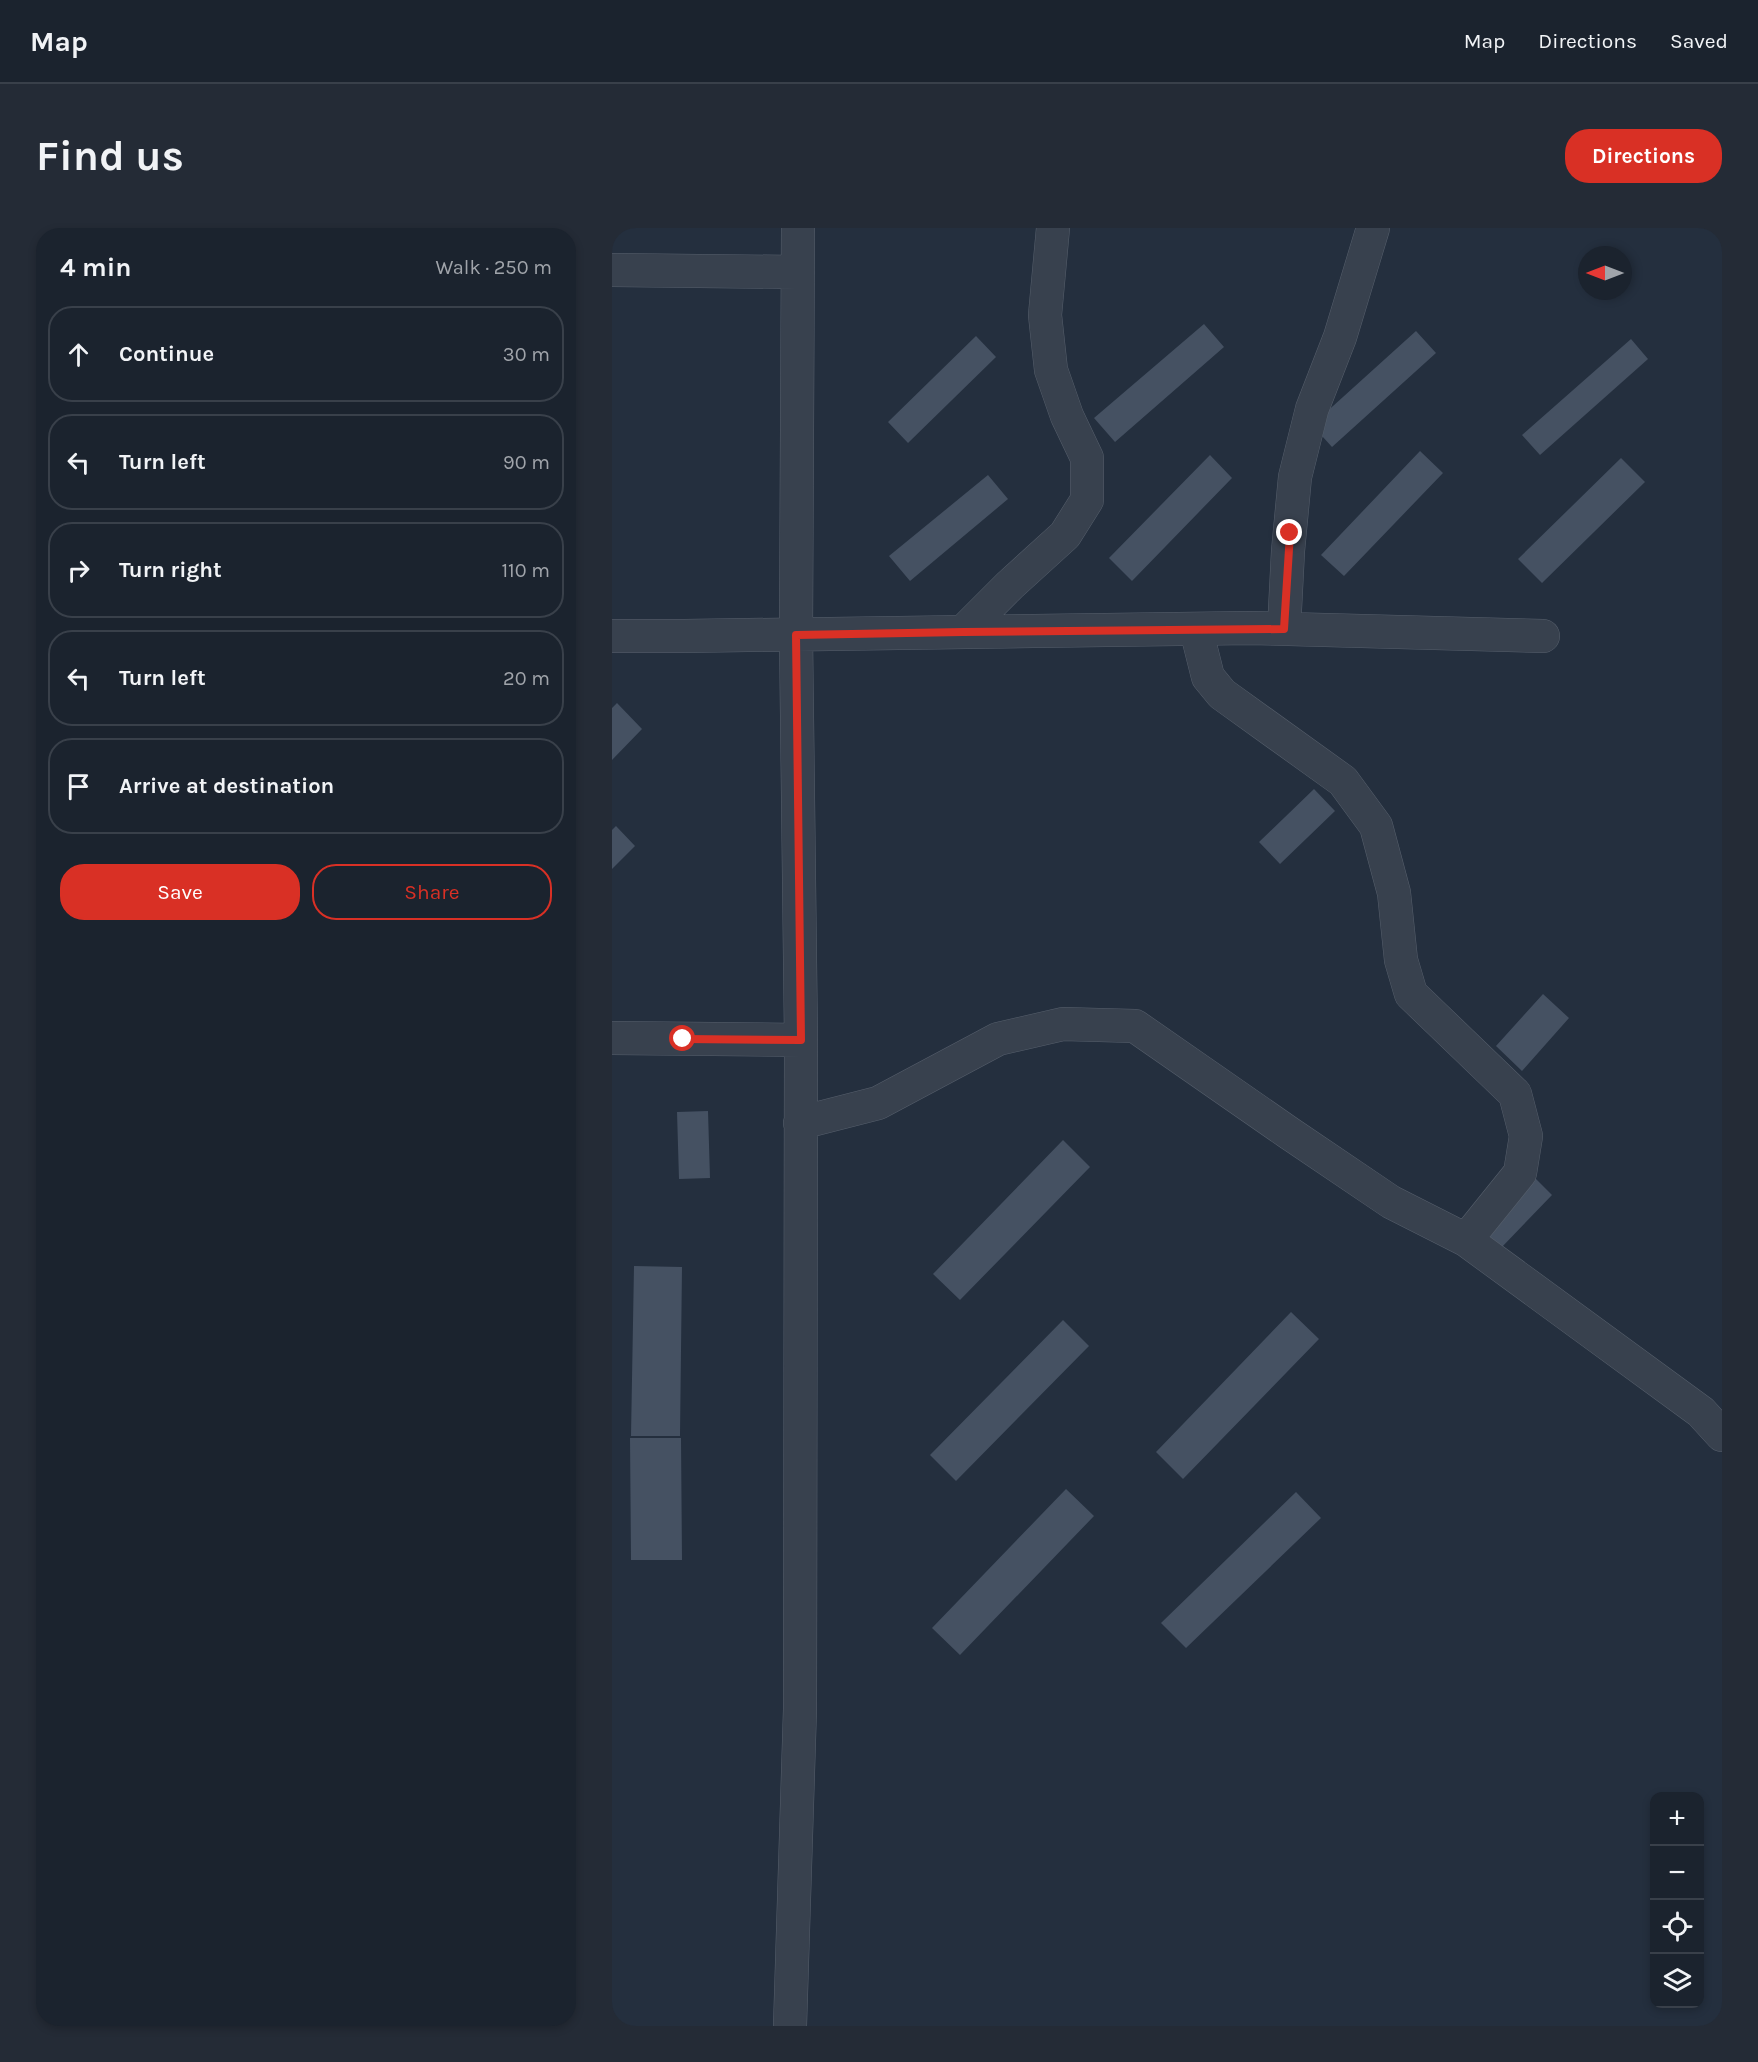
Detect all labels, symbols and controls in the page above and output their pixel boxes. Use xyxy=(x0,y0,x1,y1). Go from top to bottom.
text: Map xyxy=(30,25,88,58)
text: Map xyxy=(1464,29,1505,53)
text: Directions xyxy=(1538,29,1637,53)
text: Saved xyxy=(1670,29,1728,53)
button: Directions xyxy=(1565,129,1722,183)
text: Find us xyxy=(36,131,184,181)
north arrow xyxy=(1578,246,1632,300)
text: 4 min xyxy=(60,252,131,283)
text: Walk · 250 m xyxy=(436,256,552,279)
icon: ahead xyxy=(62,338,95,371)
text: Continue xyxy=(119,341,214,367)
text: 30 m xyxy=(503,343,550,366)
icon: left xyxy=(62,446,95,479)
text: Turn left xyxy=(119,449,206,475)
text: 90 m xyxy=(503,451,550,474)
route end xyxy=(1276,519,1302,545)
icon: right xyxy=(62,554,95,587)
text: Turn right xyxy=(119,557,222,583)
text: 110 m xyxy=(501,559,550,582)
icon: left xyxy=(62,662,95,695)
text: Turn left xyxy=(119,665,206,691)
text: 20 m xyxy=(503,667,550,690)
icon: arrive xyxy=(62,770,95,803)
text: Arrive at destination xyxy=(119,773,334,799)
button: Save xyxy=(60,864,300,920)
button: Share xyxy=(312,864,552,920)
route start xyxy=(669,1025,695,1051)
map controls xyxy=(1650,1792,1704,2008)
button: + xyxy=(1650,1792,1704,1846)
button: − xyxy=(1650,1846,1704,1900)
button: locate xyxy=(1650,1900,1704,1954)
button: layers xyxy=(1650,1954,1704,2008)

